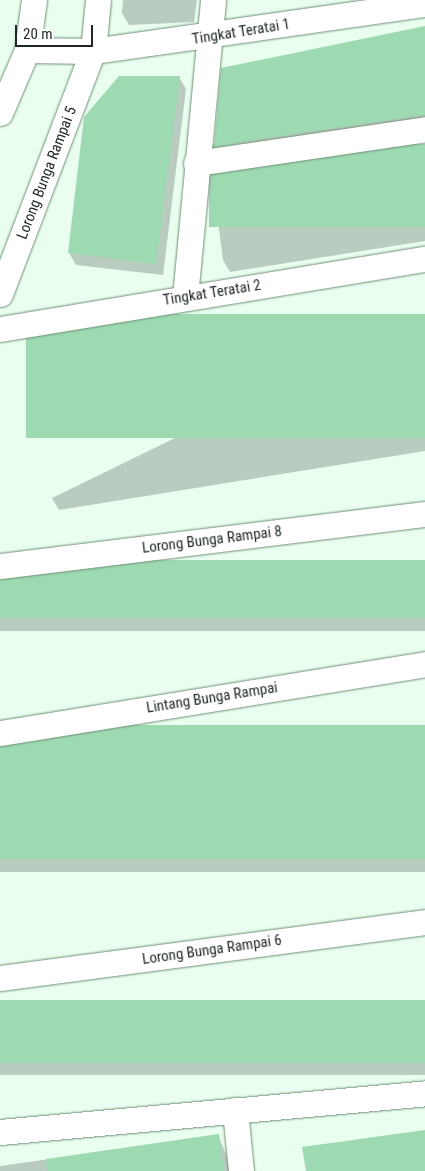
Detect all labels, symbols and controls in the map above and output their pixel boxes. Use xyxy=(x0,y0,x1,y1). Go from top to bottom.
scale bar xyxy=(18,15,95,47)
street label: Tingkat Teratai 1 xyxy=(191,15,291,49)
text: 20 m xyxy=(23,25,53,43)
street label: Lorong Bunga Rampai 5 xyxy=(13,104,81,242)
street label: Tingkat Teratai 2 xyxy=(162,276,262,310)
street label: Lorong Bunga Rampai 8 xyxy=(141,522,283,558)
street label: Lintang Bunga Rampai xyxy=(145,679,279,717)
street label: Lorong Bunga Rampai 6 xyxy=(141,931,283,969)

